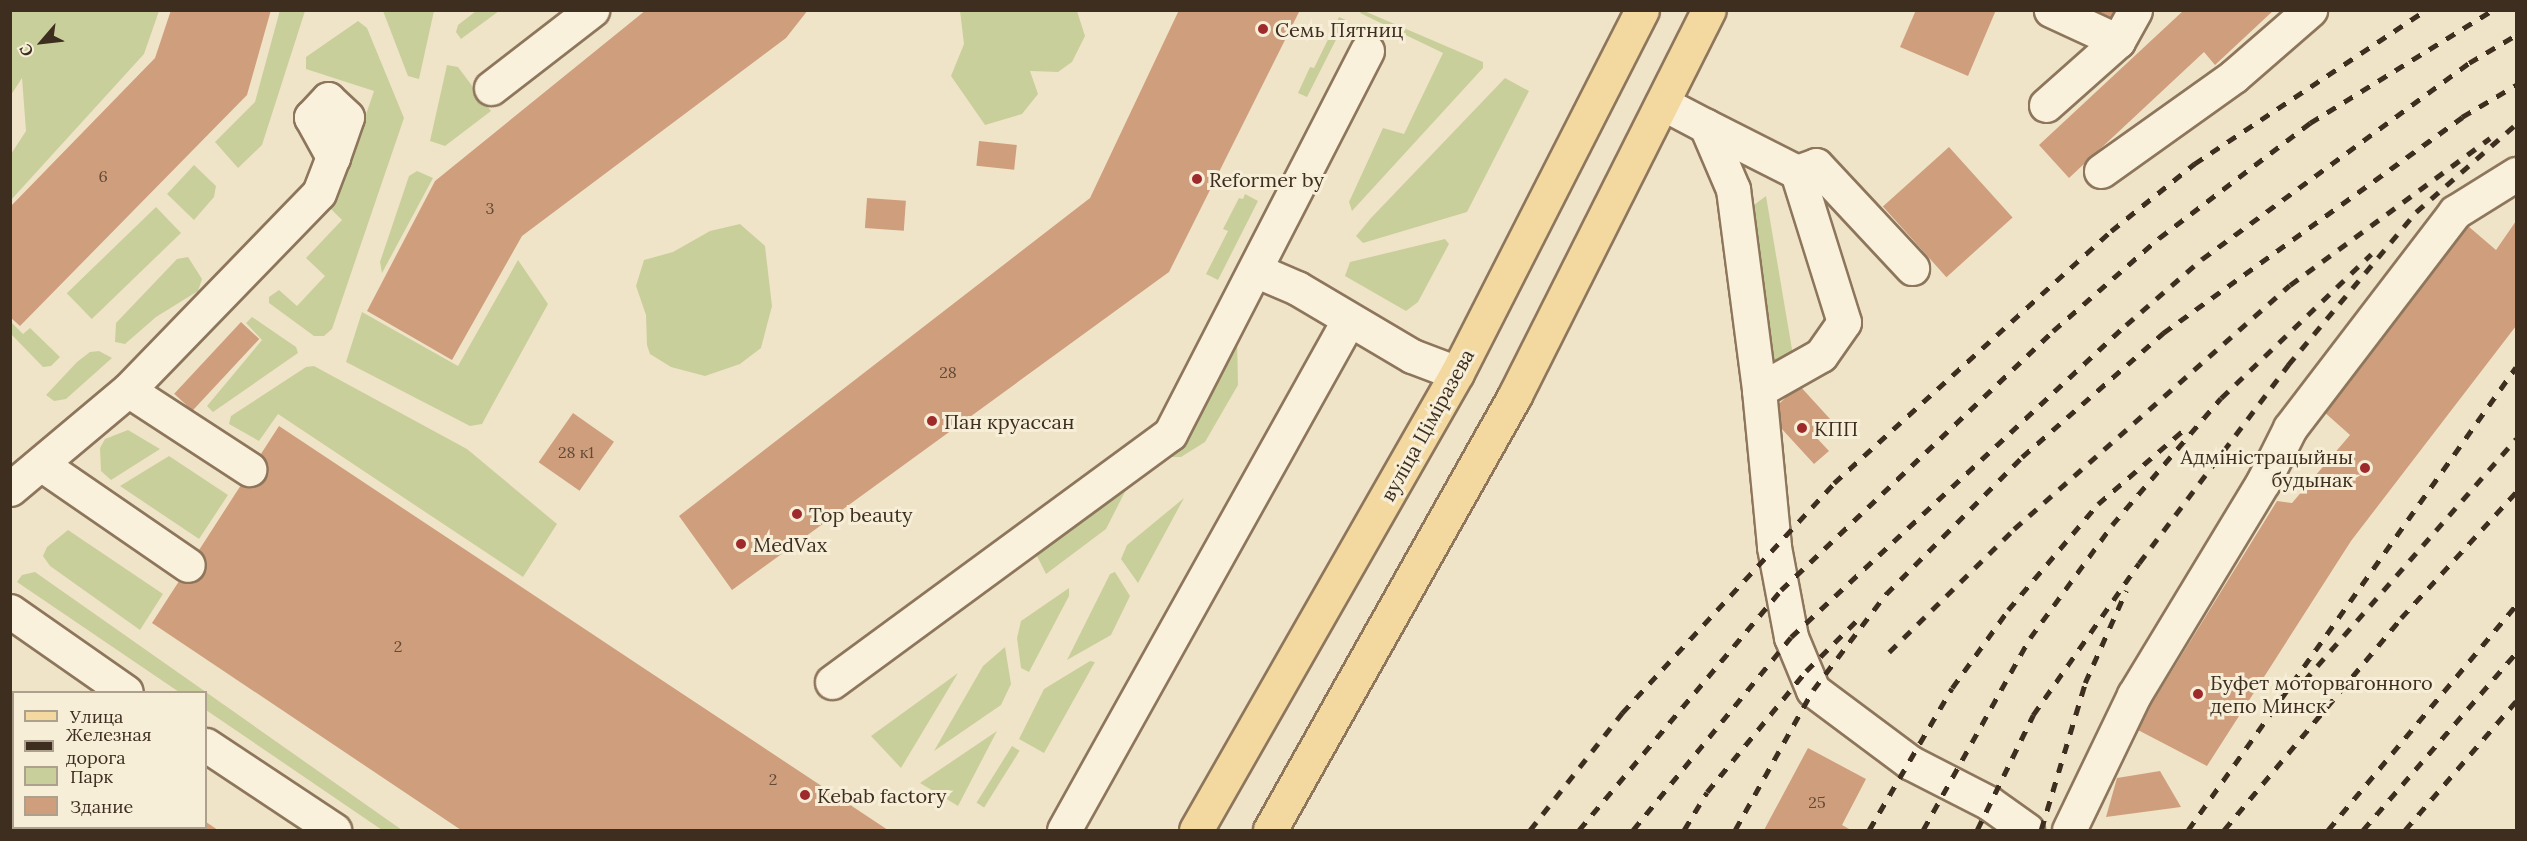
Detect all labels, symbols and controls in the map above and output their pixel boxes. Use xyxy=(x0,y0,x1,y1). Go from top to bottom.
north arrow xyxy=(12,12,72,72)
place label: Семь Пятниц xyxy=(1275,17,1403,41)
marker: Семь Пятниц xyxy=(1256,22,1270,36)
text: С xyxy=(15,41,38,60)
house number: 6 xyxy=(98,166,108,186)
place label: Reformer by xyxy=(1209,167,1324,191)
marker: Reformer by xyxy=(1190,172,1204,186)
house number: 3 xyxy=(486,198,494,218)
street label: вуліца Ціміразева xyxy=(1375,345,1479,505)
house number: 28 xyxy=(939,362,957,382)
place label: Пан круассан xyxy=(944,409,1074,433)
marker: Пан круассан xyxy=(925,414,939,428)
place label: КПП xyxy=(1814,416,1858,440)
marker: КПП xyxy=(1795,421,1809,435)
house number: 28 к1 xyxy=(558,442,594,462)
place label: Адміністрацыйны будынак xyxy=(2181,444,2353,491)
marker: Адміністрацыйны будынак xyxy=(2358,461,2372,475)
place label: Top beauty xyxy=(809,502,913,526)
marker: Top beauty xyxy=(790,507,804,521)
place label: MedVax xyxy=(753,532,827,556)
marker: MedVax xyxy=(734,537,748,551)
house number: 2 xyxy=(394,636,402,656)
place label: Буфет моторвагонного депо Минск xyxy=(2210,670,2433,717)
marker: Буфет моторвагонного депо Минск xyxy=(2191,687,2205,701)
legend xyxy=(12,691,207,829)
text: Улица xyxy=(70,705,123,728)
text: Железная дорога xyxy=(66,723,152,769)
text: Парк xyxy=(70,765,113,788)
house number: 2 xyxy=(769,769,777,789)
place label: Kebab factory xyxy=(817,783,947,807)
marker: Kebab factory xyxy=(798,788,812,802)
house number: 25 xyxy=(1808,792,1826,812)
text: Здание xyxy=(70,795,133,818)

